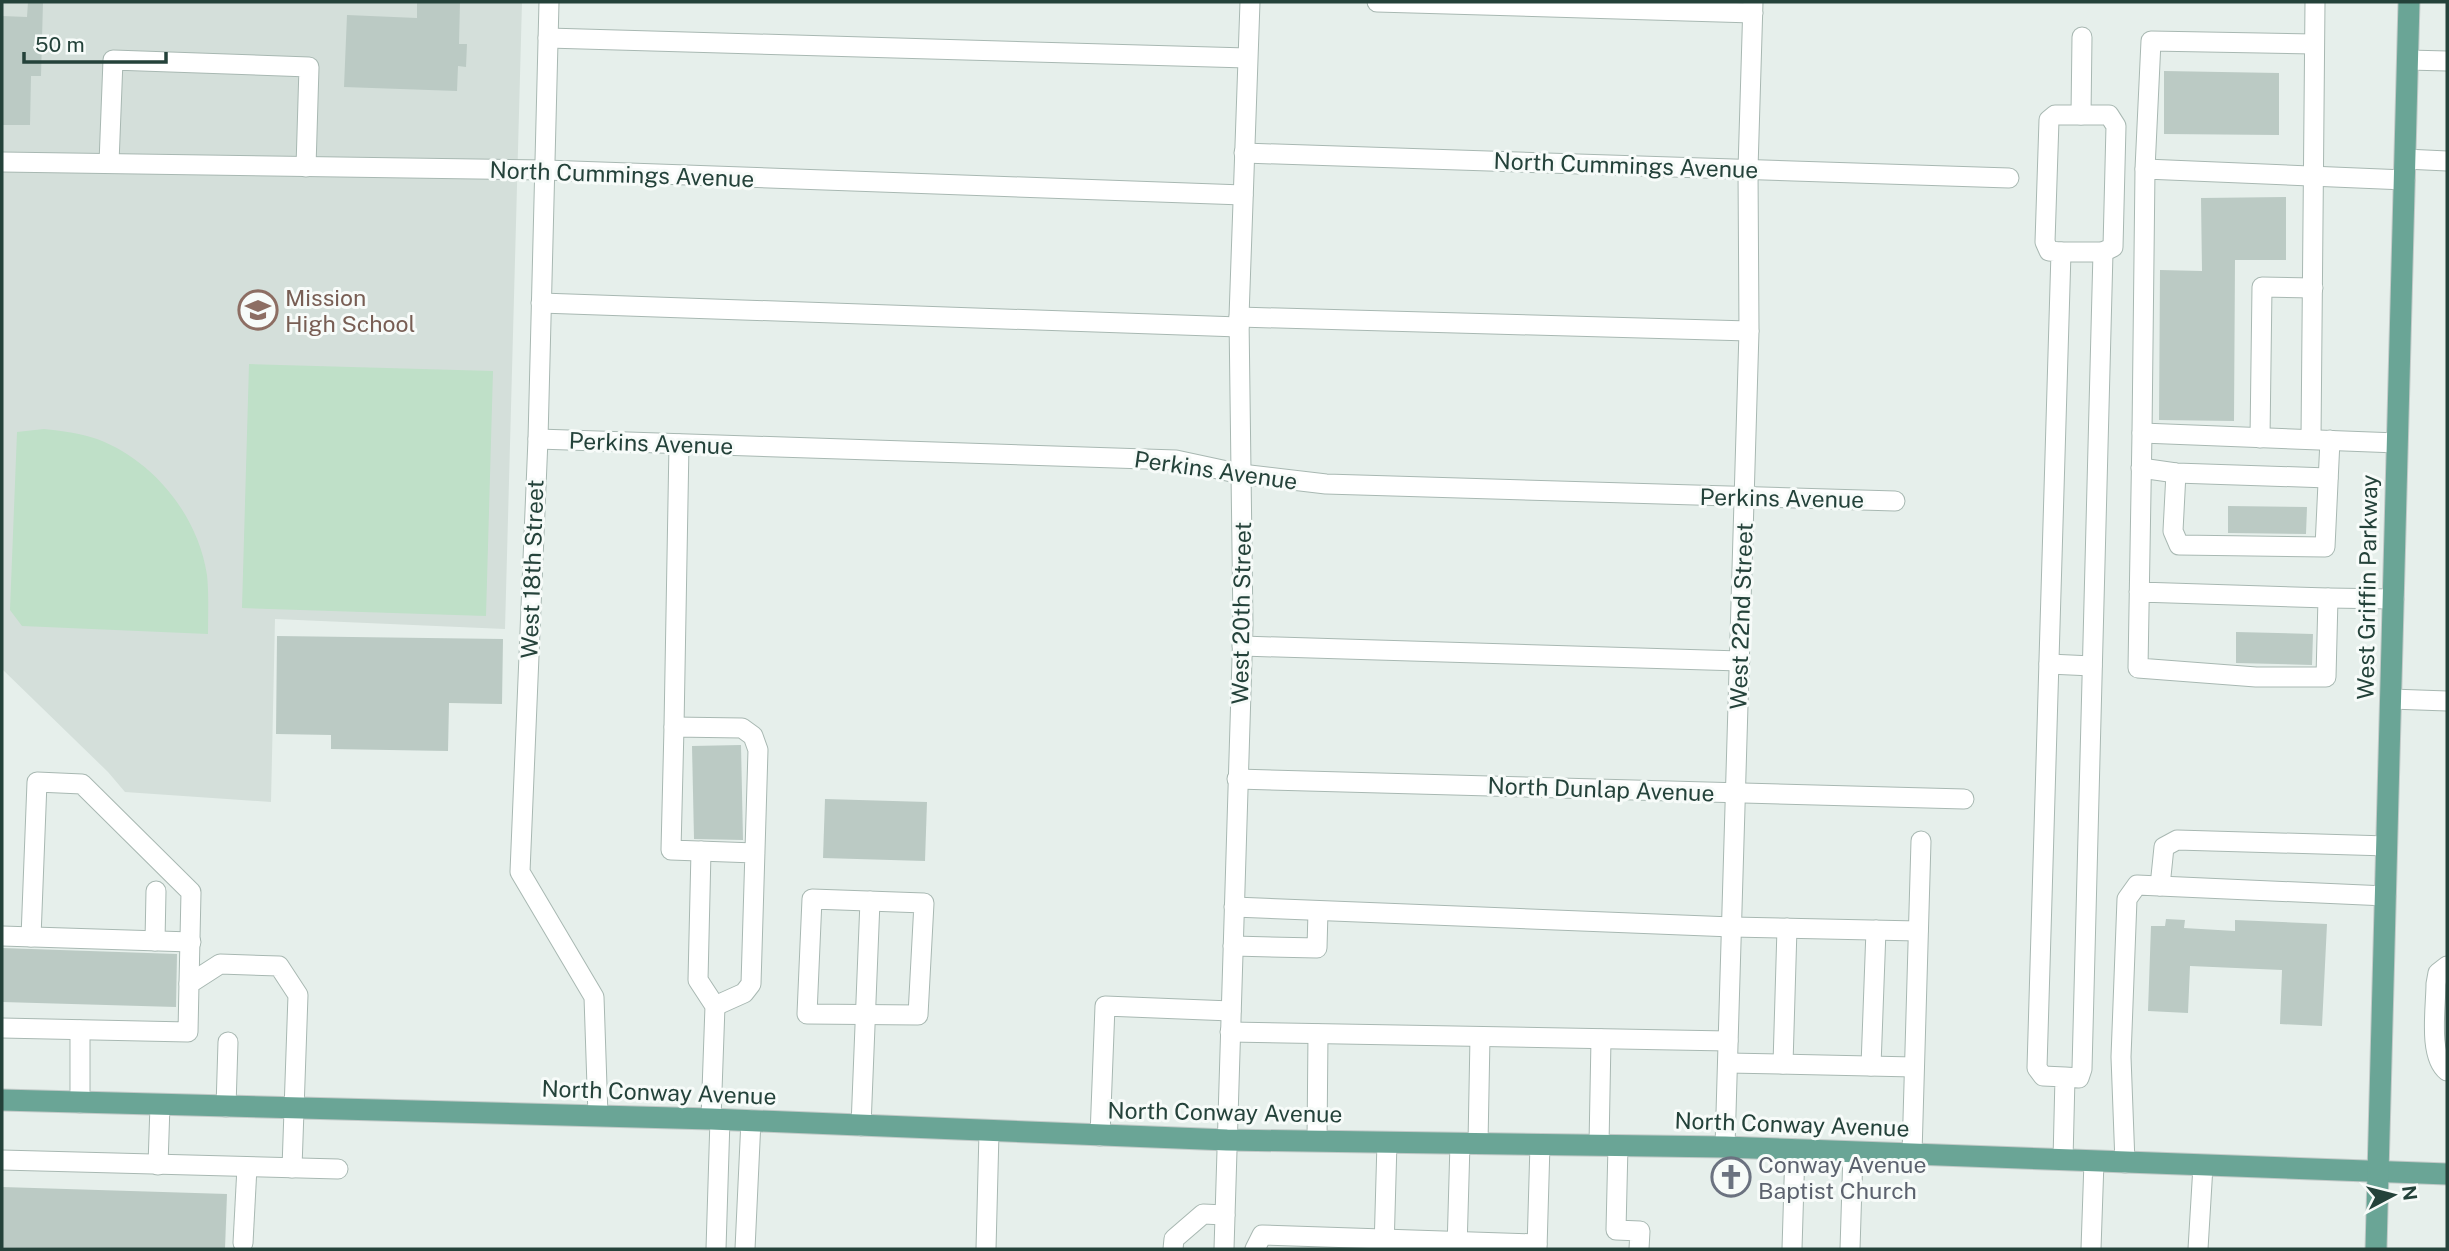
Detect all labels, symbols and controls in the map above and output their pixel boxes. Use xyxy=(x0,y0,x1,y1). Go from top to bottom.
scale bar xyxy=(24,21,166,65)
text: 50 m xyxy=(35,32,85,57)
street label: North Cummings Avenue xyxy=(1493,147,1759,183)
street label: North Cummings Avenue xyxy=(489,156,755,192)
place label: Mission High School xyxy=(285,284,415,337)
school or university icon: Mission High School xyxy=(237,289,279,331)
street label: Perkins Avenue xyxy=(568,427,734,459)
street label: Perkins Avenue xyxy=(1133,445,1299,495)
street label: West Griffin Parkway xyxy=(2352,474,2382,700)
street label: West 18th Street xyxy=(515,479,549,659)
street label: Perkins Avenue xyxy=(1700,483,1864,513)
street label: West 20th Street xyxy=(1226,522,1256,704)
street label: West 22nd Street xyxy=(1724,522,1758,710)
street label: North Dunlap Avenue xyxy=(1487,772,1715,806)
street label: North Conway Avenue xyxy=(541,1074,777,1110)
street label: North Conway Avenue xyxy=(1107,1096,1343,1128)
street label: North Conway Avenue xyxy=(1674,1106,1910,1142)
place label: Conway Avenue Baptist Church xyxy=(1758,1151,1927,1204)
church icon: Conway Avenue Baptist Church xyxy=(1710,1156,1752,1198)
north arrow xyxy=(2358,1160,2428,1230)
text: N xyxy=(2398,1184,2422,1202)

